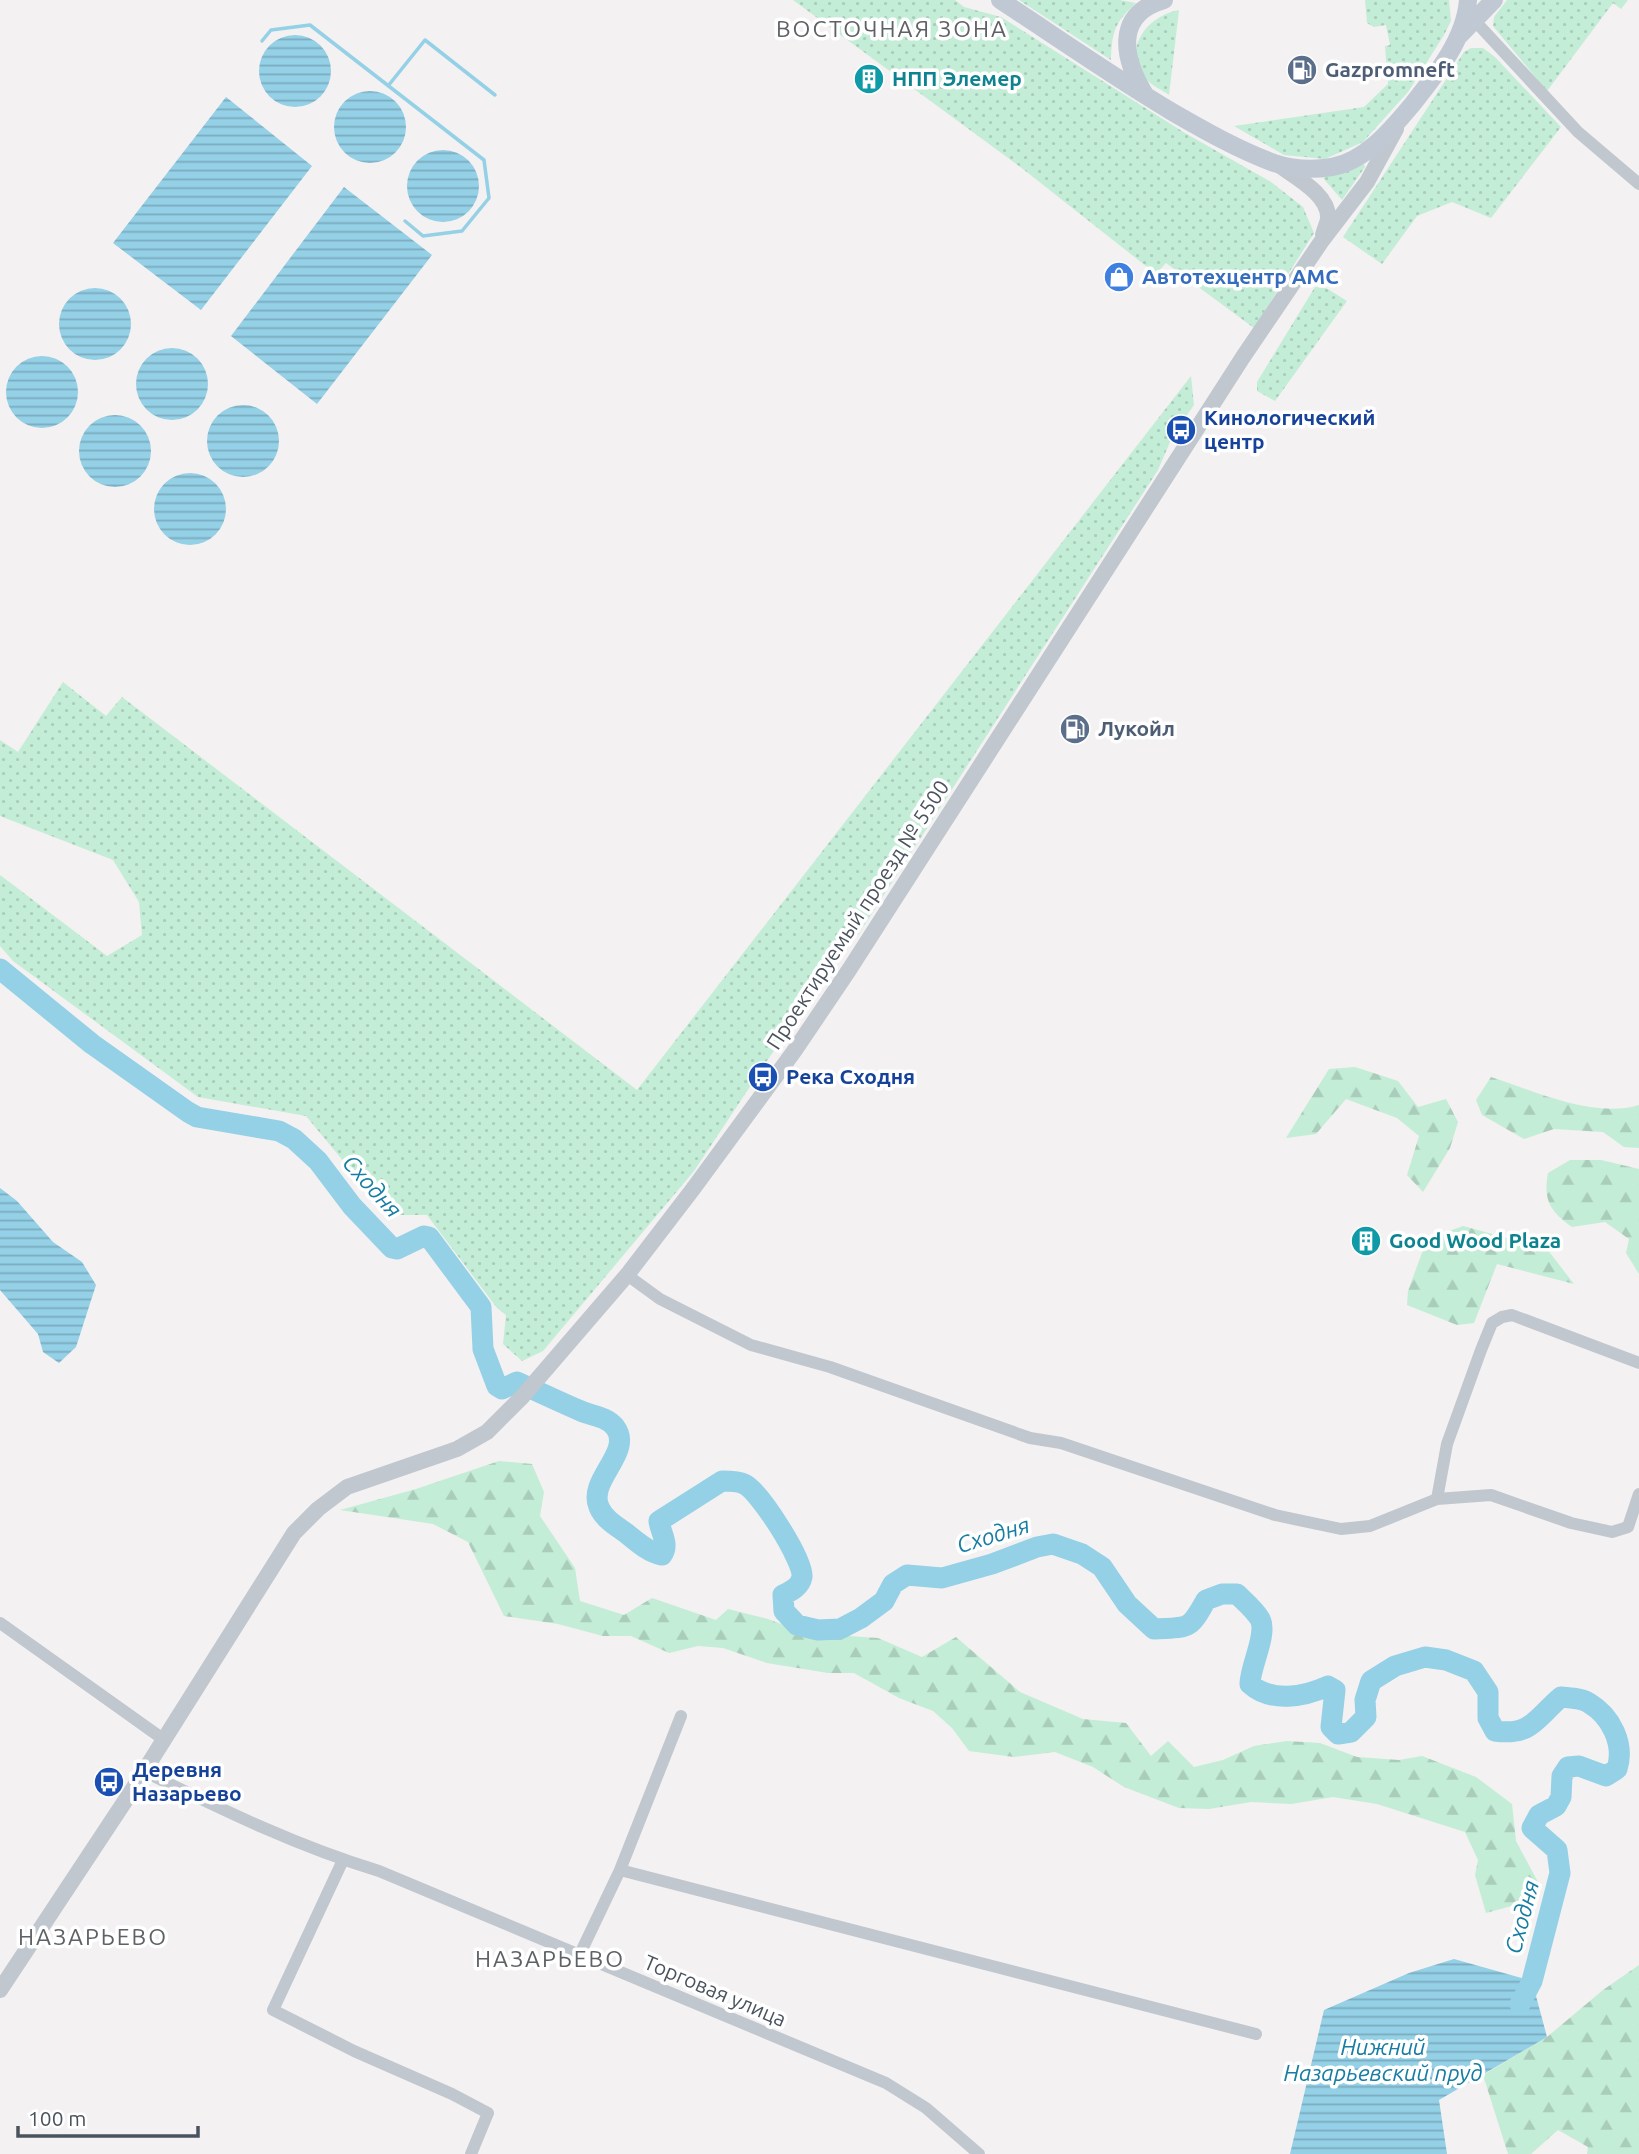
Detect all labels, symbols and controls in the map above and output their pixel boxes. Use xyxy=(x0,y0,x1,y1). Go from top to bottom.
district label: ВОСТОЧНАЯ ЗОНА xyxy=(776,16,1008,41)
fuel station icon: Gazpromneft xyxy=(1285,53,1319,87)
place label: Gazpromneft xyxy=(1325,57,1455,81)
building icon: НПП Элемер xyxy=(852,62,886,96)
place label: НПП Элемер xyxy=(892,66,1022,90)
shop icon: Автотехцентр АМС xyxy=(1102,260,1136,294)
place label: Автотехцентр АМС xyxy=(1142,264,1339,288)
place label: Кинологический центр xyxy=(1204,405,1375,453)
bus stop icon: Кинологический центр xyxy=(1164,413,1198,447)
fuel station icon: Лукойл xyxy=(1058,712,1092,746)
place label: Лукойл xyxy=(1098,716,1175,740)
street label: Проектируемый проезд № 5500 xyxy=(761,775,953,1054)
bus stop icon: Река Сходня xyxy=(746,1060,780,1094)
place label: Река Сходня xyxy=(786,1064,915,1088)
water label: Сходня xyxy=(338,1149,407,1222)
building icon: Good Wood Plaza xyxy=(1349,1224,1383,1258)
place label: Good Wood Plaza xyxy=(1389,1228,1561,1252)
water label: Сходня xyxy=(953,1512,1032,1557)
place label: Деревня Назарьево xyxy=(132,1757,242,1805)
bus stop icon: Деревня Назарьево xyxy=(92,1765,126,1799)
water label: Сходня xyxy=(1500,1877,1543,1956)
district label: НАЗАРЬЕВО xyxy=(18,1924,168,1949)
district label: НАЗАРЬЕВО xyxy=(475,1946,625,1971)
street label: Торговая улица xyxy=(641,1949,790,2031)
water label: Нижний Назарьевский пруд xyxy=(1284,2034,1483,2085)
scale bar xyxy=(18,2094,198,2138)
text: 100 m xyxy=(28,2106,86,2130)

